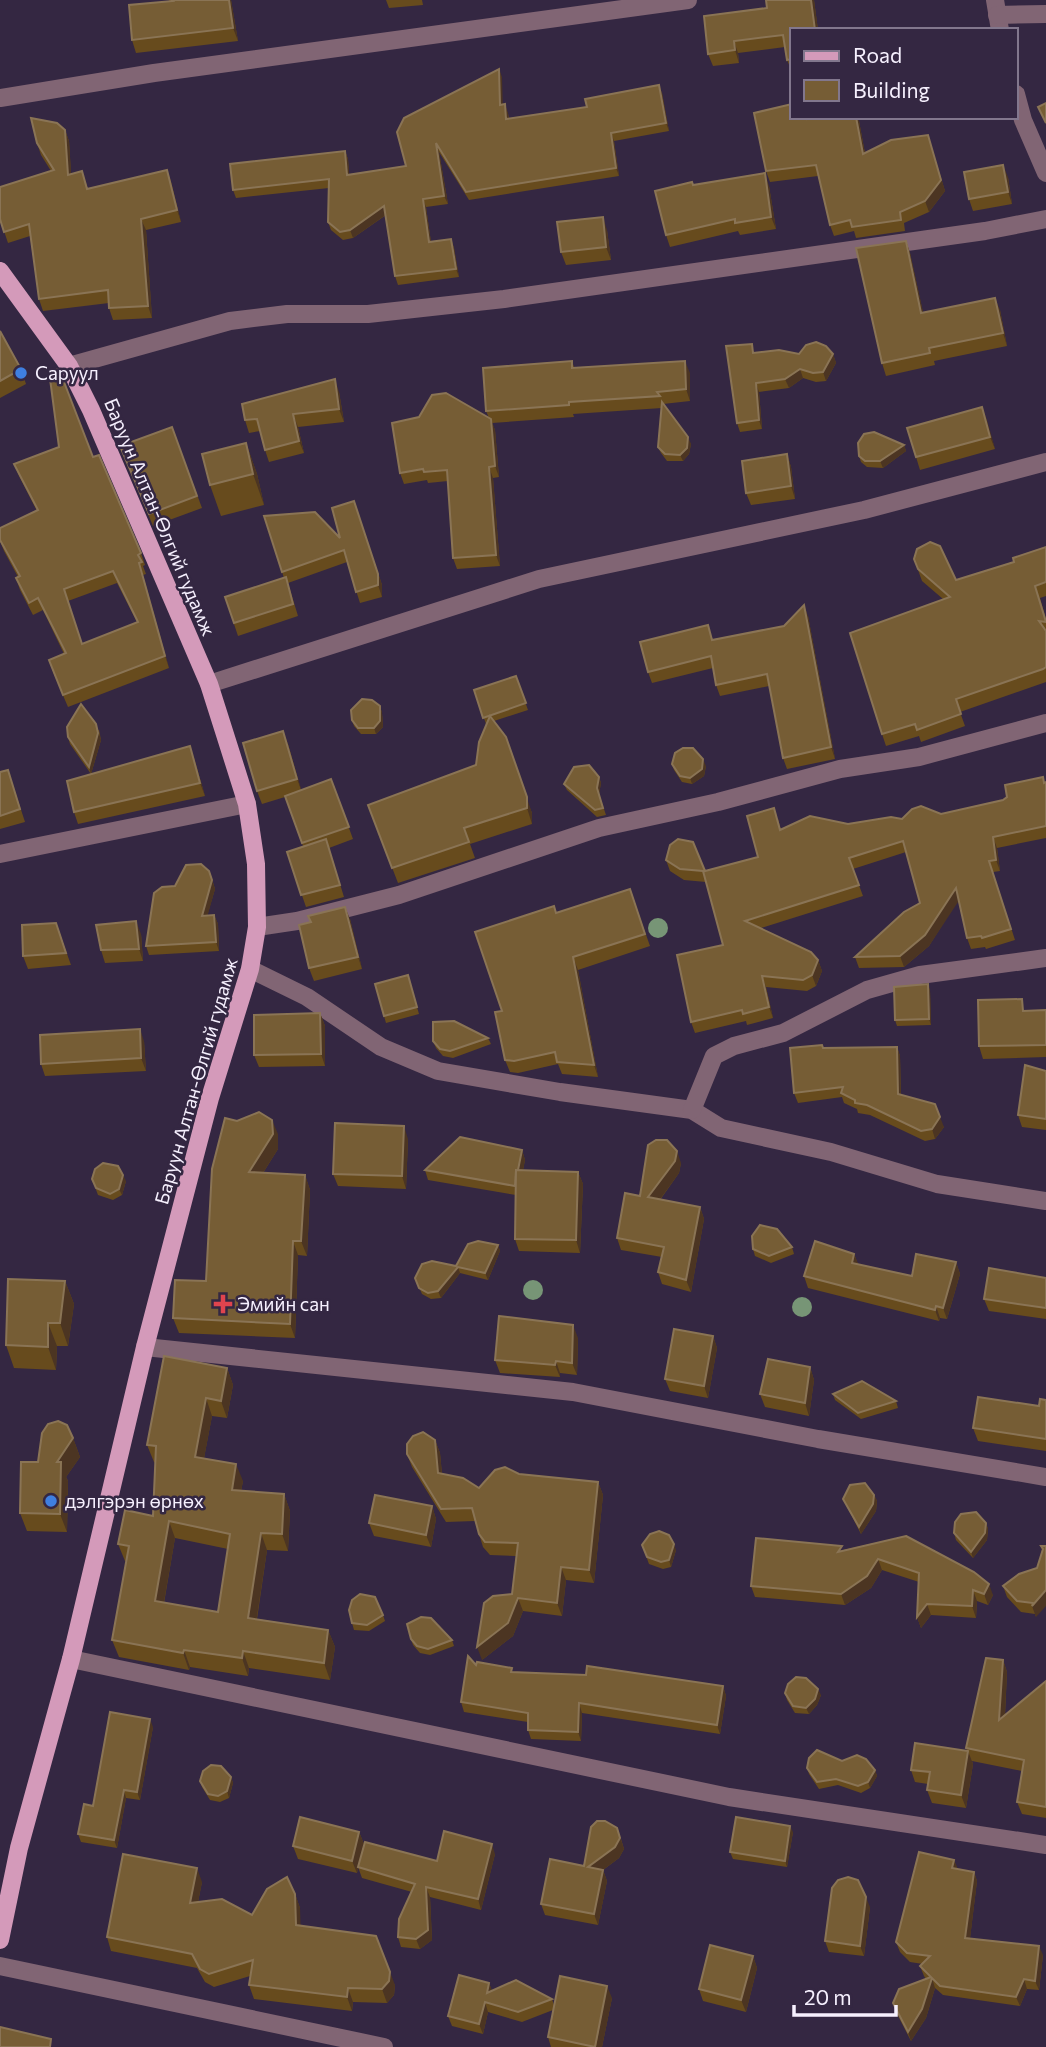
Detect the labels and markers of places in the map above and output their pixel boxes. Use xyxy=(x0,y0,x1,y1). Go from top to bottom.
place label: Саруул xyxy=(35,361,99,384)
marker: Саруул xyxy=(13,365,29,381)
place label: Эмийн сан xyxy=(237,1292,330,1315)
marker: Эмийн сан xyxy=(215,1296,231,1312)
place label: дэлгэрэн өрнөх xyxy=(65,1489,204,1512)
marker: дэлгэрэн өрнөх xyxy=(43,1493,59,1509)

